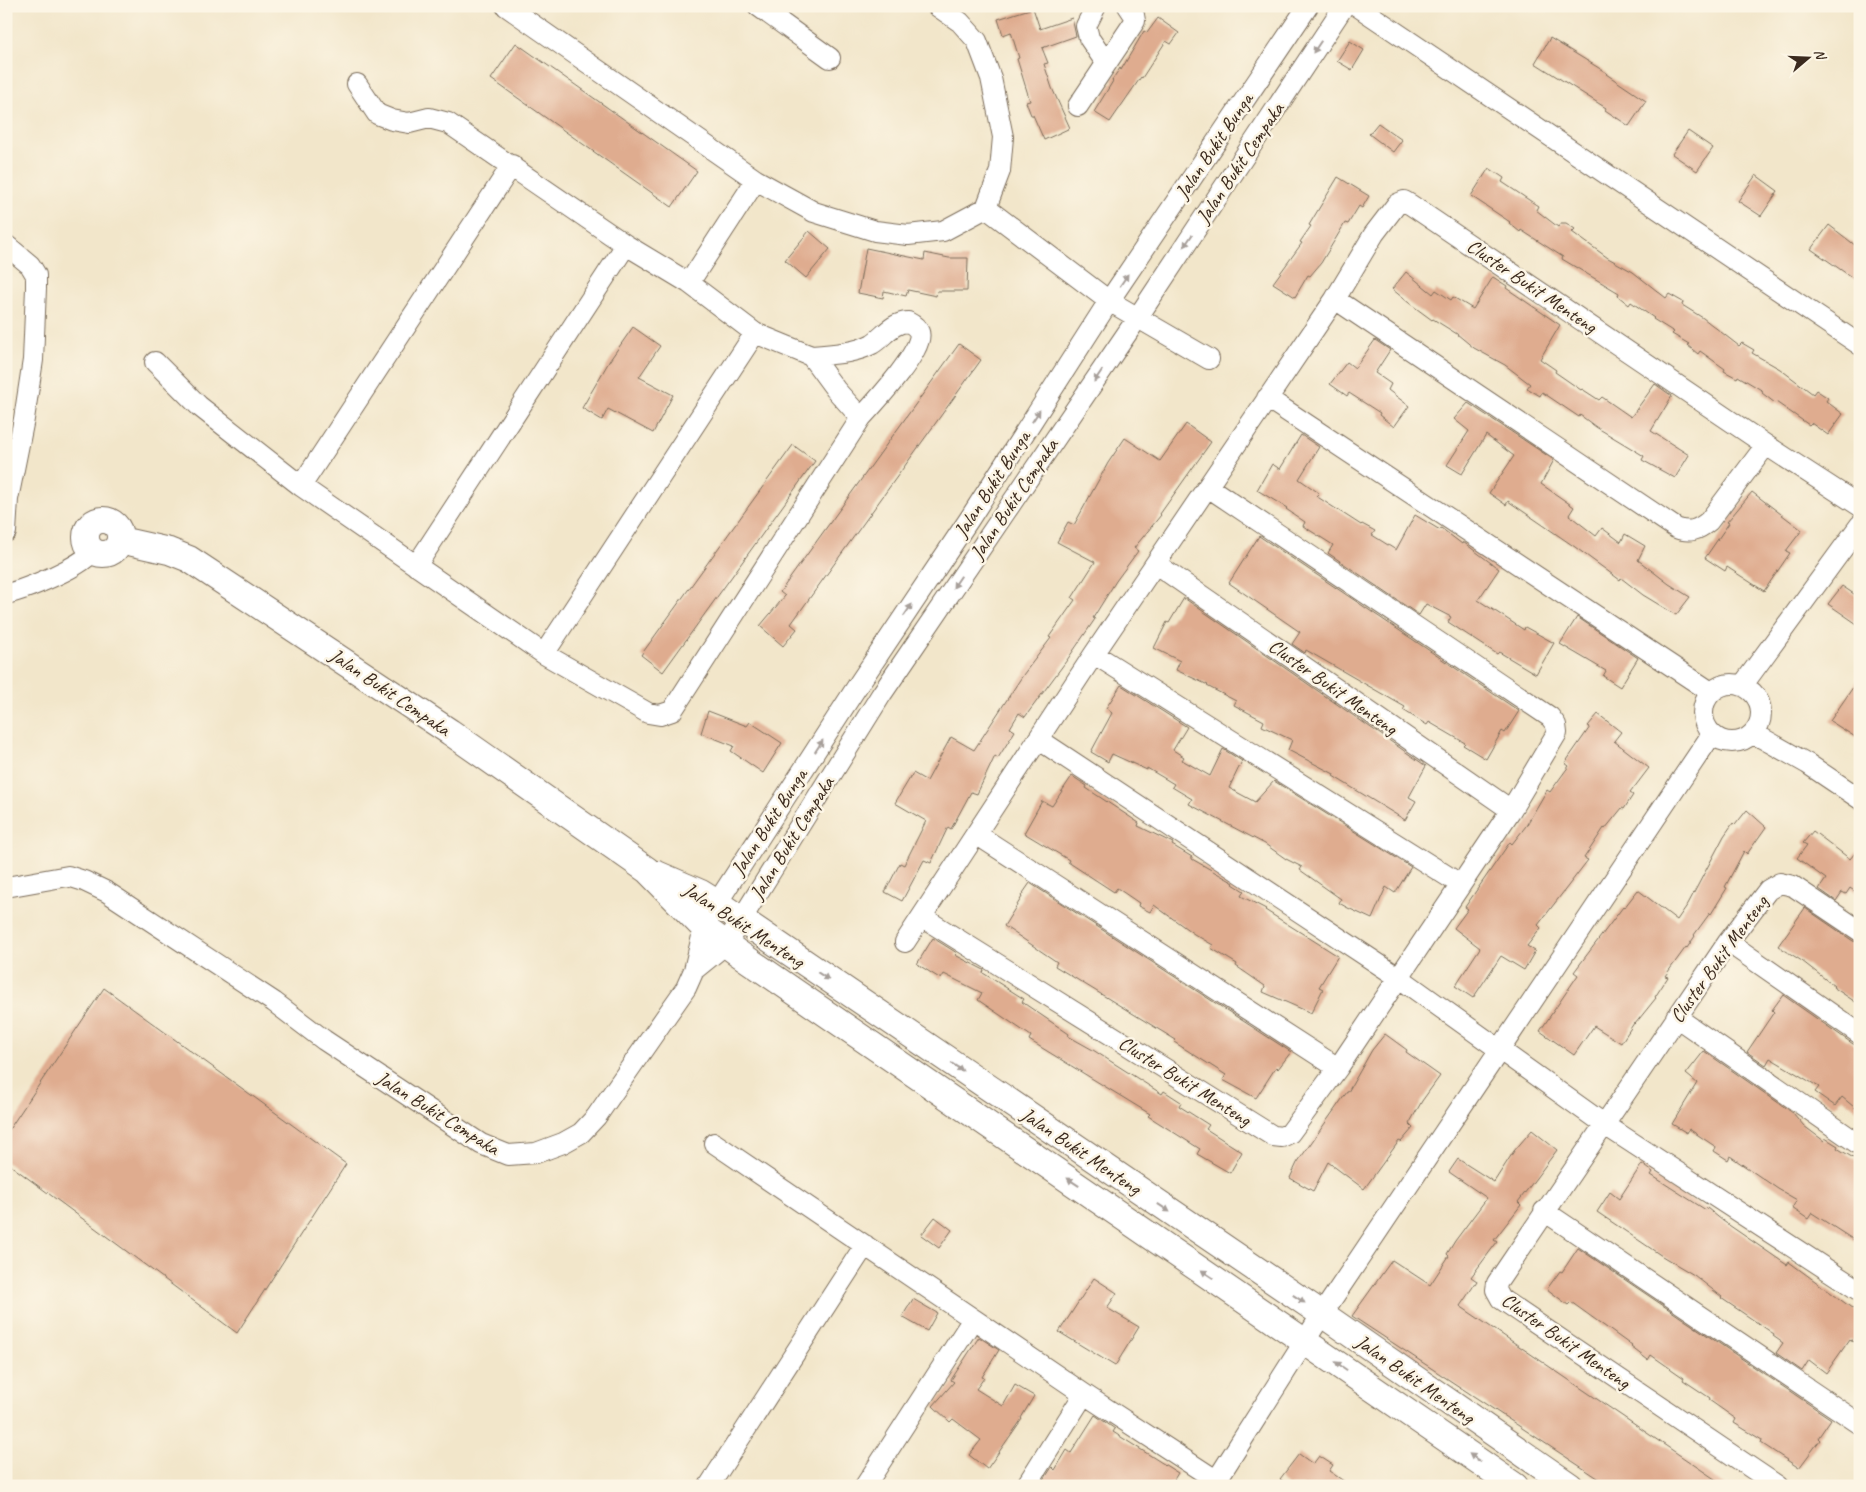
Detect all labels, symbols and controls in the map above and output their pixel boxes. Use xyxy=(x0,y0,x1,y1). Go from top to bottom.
north arrow xyxy=(1784,32,1834,82)
one-way arrow xyxy=(1312,40,1321,54)
text: N xyxy=(1810,47,1830,63)
street label: Jalan Bukit Bunga xyxy=(1169,87,1259,204)
street label: Jalan Bukit Cempaka xyxy=(1190,97,1290,229)
street label: Cluster Bukit Menteng xyxy=(1462,233,1603,339)
one-way arrow xyxy=(1183,234,1193,247)
one-way arrow xyxy=(1119,273,1129,286)
one-way arrow xyxy=(1093,369,1103,383)
one-way arrow xyxy=(1031,410,1041,423)
street label: Jalan Bukit Bunga xyxy=(948,425,1037,543)
street label: Jalan Bukit Cempaka xyxy=(964,433,1064,565)
one-way arrow xyxy=(952,576,962,589)
one-way arrow xyxy=(903,604,913,617)
street label: Cluster Bukit Menteng xyxy=(1264,633,1403,741)
street label: Jalan Bukit Cempaka xyxy=(324,642,456,742)
one-way arrow xyxy=(814,739,823,753)
street label: Jalan Bukit Bunga xyxy=(725,763,814,881)
street label: Jalan Bukit Cempaka xyxy=(744,771,840,905)
street label: Jalan Bukit Menteng xyxy=(678,876,811,974)
street label: Cluster Bukit Menteng xyxy=(1664,890,1774,1028)
one-way arrow xyxy=(816,971,830,981)
street label: Cluster Bukit Menteng xyxy=(1114,1030,1257,1132)
one-way arrow xyxy=(951,1062,964,1072)
street label: Jalan Bukit Cempaka xyxy=(371,1065,505,1161)
street label: Jalan Bukit Menteng xyxy=(1015,1101,1147,1201)
one-way arrow xyxy=(1066,1177,1080,1187)
one-way arrow xyxy=(1158,1203,1171,1213)
one-way arrow xyxy=(1200,1269,1214,1279)
street label: Cluster Bukit Menteng xyxy=(1497,1287,1636,1395)
one-way arrow xyxy=(1292,1294,1306,1304)
street label: Jalan Bukit Menteng xyxy=(1350,1328,1481,1430)
one-way arrow xyxy=(1334,1361,1348,1371)
one-way arrow xyxy=(1468,1453,1481,1463)

